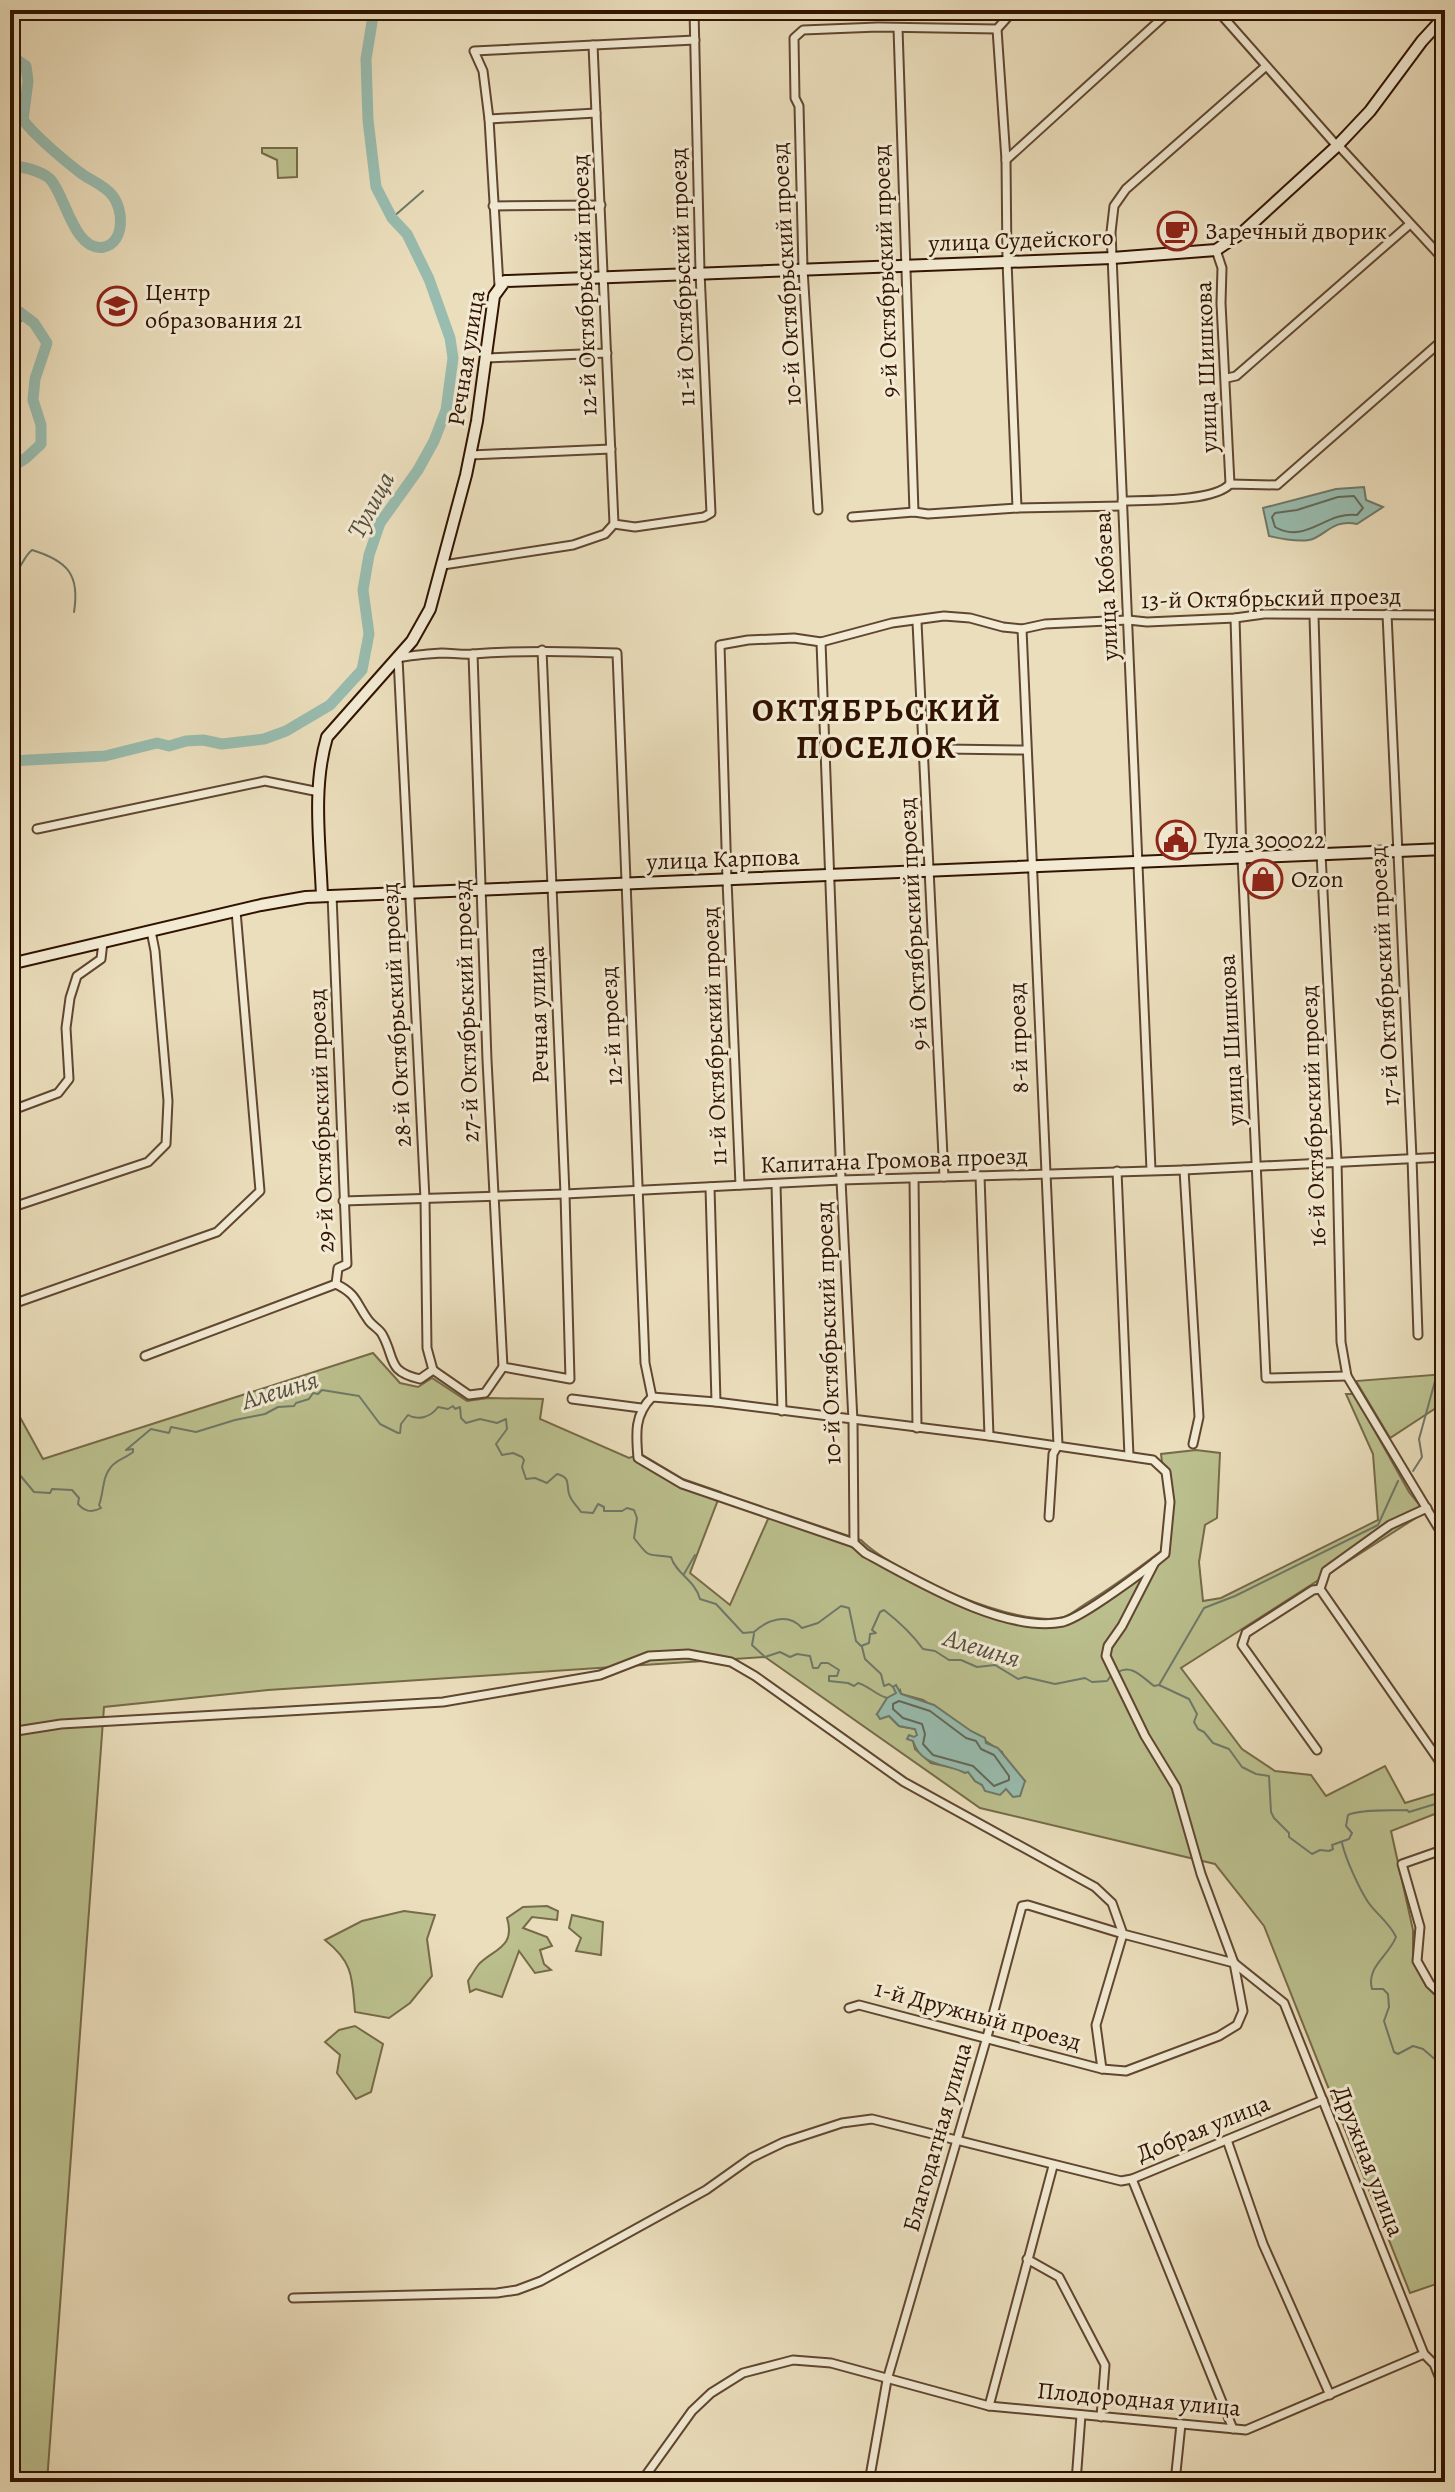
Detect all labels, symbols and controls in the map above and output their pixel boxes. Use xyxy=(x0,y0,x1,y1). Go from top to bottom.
street label: 10-й Октябрьский проезд xyxy=(763,142,809,406)
street label: 9-й Октябрьский проезд xyxy=(865,144,905,398)
street label: 11-й Октябрьский проезд xyxy=(661,147,703,407)
street label: 12-й Октябрьский проезд xyxy=(563,154,605,416)
cafe icon: Заречный дворик xyxy=(1156,210,1198,252)
place label: Заречный дворик xyxy=(1205,215,1387,247)
street label: улица Судейского xyxy=(927,221,1114,259)
place label: Центр образования 21 xyxy=(145,276,302,336)
street label: улица Шишкова xyxy=(1187,281,1225,454)
school or university icon: Центр образования 21 xyxy=(96,285,138,327)
street label: Речная улица xyxy=(439,288,493,428)
water label: Тулица xyxy=(339,465,403,545)
street label: улица Кобзева xyxy=(1086,511,1126,662)
street label: 13-й Октябрьский проезд xyxy=(1141,580,1401,616)
district label: ОКТЯБРЬСКИЙ ПОСЕЛОК xyxy=(752,688,1002,769)
street label: 9-й Октябрьский проезд xyxy=(890,797,936,1051)
public building icon: Тула 300022 xyxy=(1155,819,1197,861)
place label: Тула 300022 xyxy=(1204,824,1326,856)
street label: улица Карпова xyxy=(645,840,800,878)
street label: 17-й Октябрьский проезд xyxy=(1361,845,1407,1107)
shop icon: Ozon xyxy=(1242,858,1284,900)
place label: Ozon xyxy=(1291,863,1344,895)
street label: 27-й Октябрьский проезд xyxy=(445,879,487,1143)
street label: 28-й Октябрьский проезд xyxy=(373,882,419,1148)
street label: 11-й Октябрьский проезд xyxy=(693,906,735,1166)
street label: Речная улица xyxy=(520,946,556,1084)
street label: улица Шишкова xyxy=(1211,953,1252,1128)
street label: 12-й проезд xyxy=(592,966,630,1086)
street label: 8-й проезд xyxy=(1000,982,1036,1094)
street label: 16-й Октябрьский проезд xyxy=(1292,985,1334,1247)
street label: 29-й Октябрьский проезд xyxy=(300,988,342,1254)
street label: Капитана Громова проезд xyxy=(760,1139,1028,1181)
street label: 10-й Октябрьский проезд xyxy=(807,1201,849,1465)
water label: Алешня xyxy=(236,1362,323,1419)
water label: Алешня xyxy=(938,1619,1025,1676)
street label: 1-й Дружный проезд xyxy=(871,1972,1085,2058)
street label: Благодатная улица xyxy=(895,2039,979,2235)
street label: Дружная улица xyxy=(1326,2081,1412,2241)
street label: Добрая улица xyxy=(1131,2087,1275,2169)
street label: Плодородная улица xyxy=(1036,2374,1242,2424)

